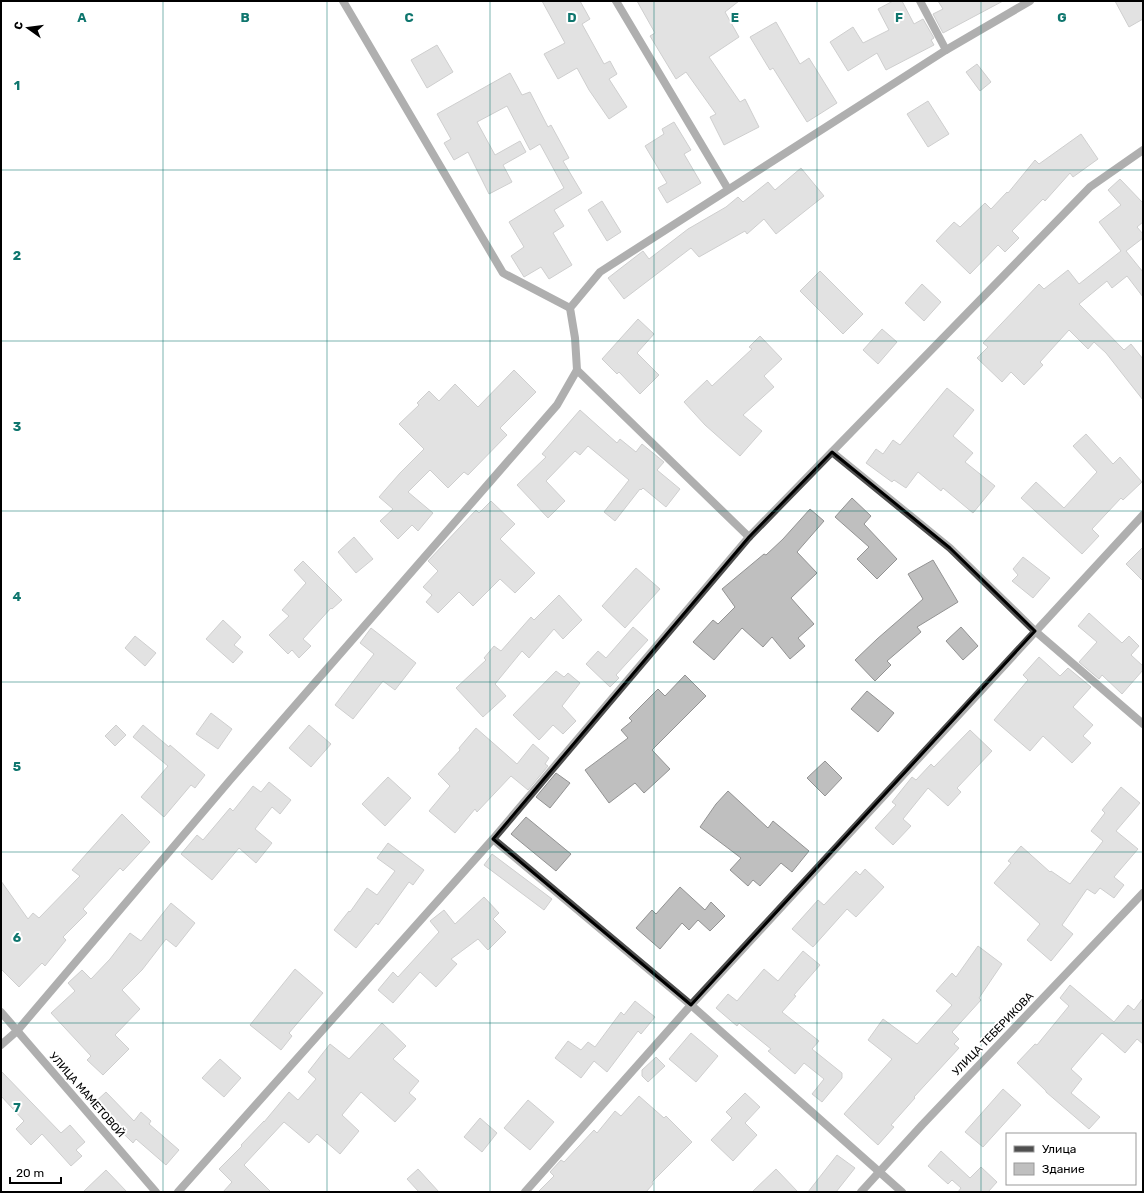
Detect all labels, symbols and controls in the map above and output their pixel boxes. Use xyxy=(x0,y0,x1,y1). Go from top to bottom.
north arrow xyxy=(8,8,48,48)
text: A xyxy=(77,10,87,25)
text: B xyxy=(240,10,250,25)
text: C xyxy=(404,10,414,25)
text: D xyxy=(567,10,577,25)
text: E xyxy=(731,10,739,25)
text: F xyxy=(895,10,903,25)
text: G xyxy=(1057,10,1067,25)
text: С xyxy=(12,20,26,31)
text: 1 xyxy=(14,78,20,93)
text: 2 xyxy=(13,248,21,263)
text: 3 xyxy=(13,419,22,434)
text: 4 xyxy=(13,589,22,604)
text: 5 xyxy=(13,759,21,774)
text: 6 xyxy=(13,930,22,945)
street label: УЛИЦА ТЕБЕРИКОВА xyxy=(950,989,1037,1078)
street label: УЛИЦА МАМЕТОВОЙ xyxy=(47,1050,127,1140)
text: 7 xyxy=(13,1100,21,1115)
legend xyxy=(1006,1133,1136,1185)
text: Улица xyxy=(1042,1142,1076,1156)
scale bar xyxy=(10,1159,61,1185)
text: Здание xyxy=(1042,1162,1085,1176)
text: 20 m xyxy=(16,1166,44,1180)

